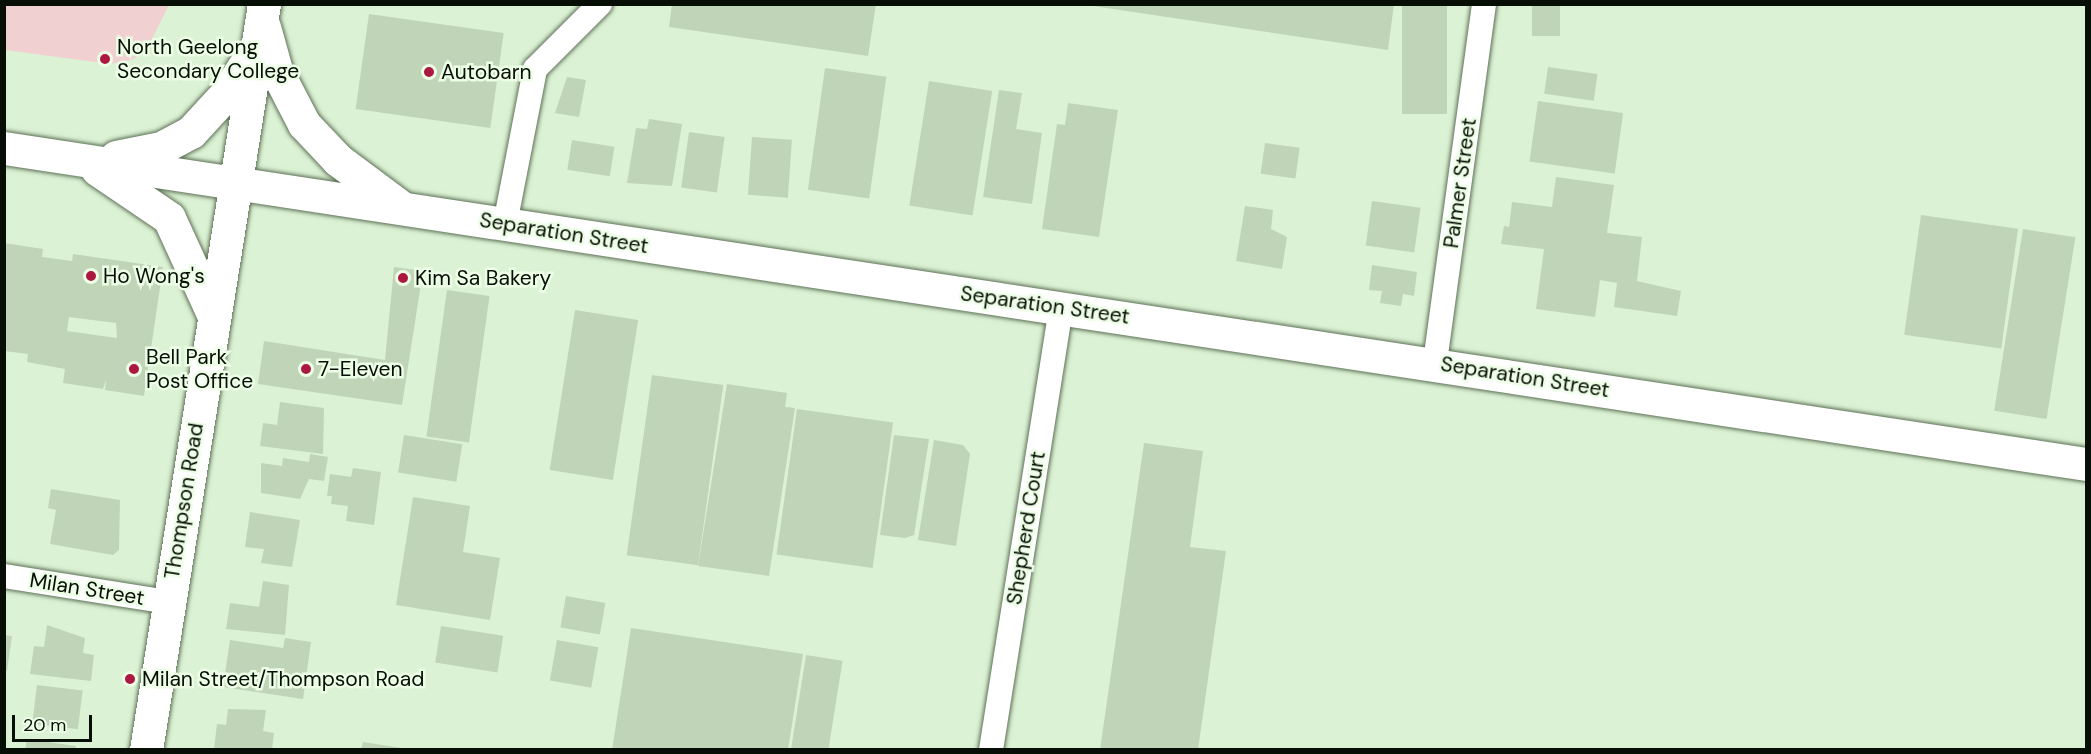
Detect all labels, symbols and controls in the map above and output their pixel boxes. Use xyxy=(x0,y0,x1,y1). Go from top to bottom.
place label: North Geelong Secondary College xyxy=(117,34,299,84)
marker: North Geelong Secondary College xyxy=(98,52,112,66)
place label: Autobarn xyxy=(441,59,532,85)
marker: Autobarn xyxy=(422,65,436,79)
street label: Palmer Street xyxy=(1438,116,1482,250)
street label: Separation Street xyxy=(478,207,650,259)
place label: Ho Wong's xyxy=(103,263,205,289)
place label: Kim Sa Bakery xyxy=(415,265,551,291)
marker: Ho Wong's xyxy=(84,269,98,283)
marker: Kim Sa Bakery xyxy=(396,271,410,285)
street label: Separation Street xyxy=(959,281,1131,329)
place label: Bell Park Post Office xyxy=(146,344,253,394)
street label: Separation Street xyxy=(1439,351,1611,403)
place label: 7-Eleven xyxy=(318,356,402,382)
marker: Bell Park Post Office xyxy=(127,362,141,376)
marker: 7-Eleven xyxy=(299,362,313,376)
street label: Thompson Road xyxy=(159,421,209,581)
street label: Shepherd Court xyxy=(1001,449,1051,607)
street label: Milan Street xyxy=(28,567,146,611)
place label: Milan Street/Thompson Road xyxy=(142,666,424,692)
marker: Milan Street/Thompson Road xyxy=(123,672,137,686)
scale bar xyxy=(15,703,94,741)
text: 20 m xyxy=(23,713,66,737)

